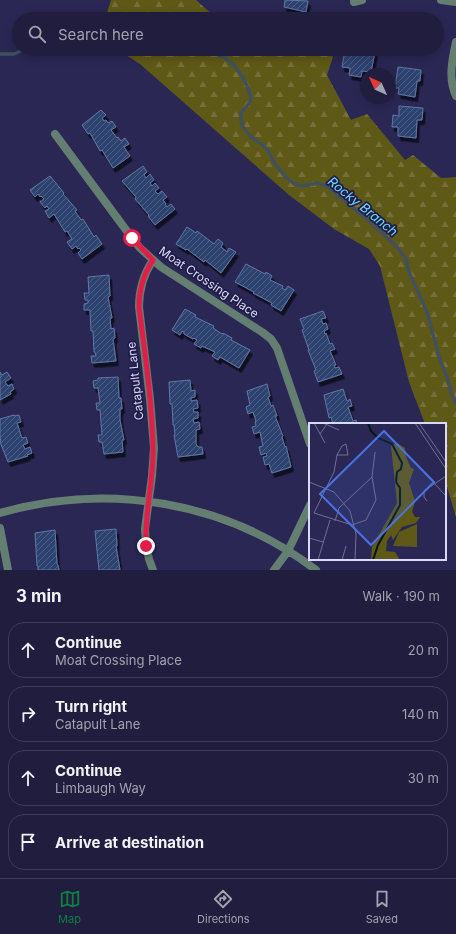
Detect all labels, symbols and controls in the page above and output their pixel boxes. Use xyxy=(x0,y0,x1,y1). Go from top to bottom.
search box xyxy=(12,12,444,56)
icon: search xyxy=(26,23,48,45)
text: Search here xyxy=(58,25,144,44)
north arrow xyxy=(360,68,396,104)
water label: Rocky Branch xyxy=(325,173,401,239)
route start xyxy=(123,229,141,247)
street label: Moat Crossing Place xyxy=(156,243,262,321)
street label: Catapult Lane xyxy=(123,341,147,421)
inset map xyxy=(309,423,446,560)
route end xyxy=(137,537,155,555)
text: 3 min xyxy=(16,586,62,606)
text: Walk · 190 m xyxy=(363,588,440,604)
text: Continue xyxy=(55,633,122,652)
icon: ahead xyxy=(17,639,39,661)
text: 20 m xyxy=(408,642,439,658)
text: Moat Crossing Place xyxy=(55,652,182,668)
text: Turn right xyxy=(55,697,127,716)
icon: right xyxy=(17,703,39,725)
text: 140 m xyxy=(402,706,439,722)
text: Catapult Lane xyxy=(55,716,140,732)
text: Continue xyxy=(55,761,122,780)
icon: ahead xyxy=(17,767,39,789)
text: 30 m xyxy=(408,770,439,786)
text: Limbaugh Way xyxy=(55,780,146,796)
icon: arrive xyxy=(17,831,39,853)
text: Arrive at destination xyxy=(55,833,204,852)
tab: Map xyxy=(58,888,81,926)
tab: Directions xyxy=(197,888,250,926)
tab: Saved xyxy=(366,888,398,926)

